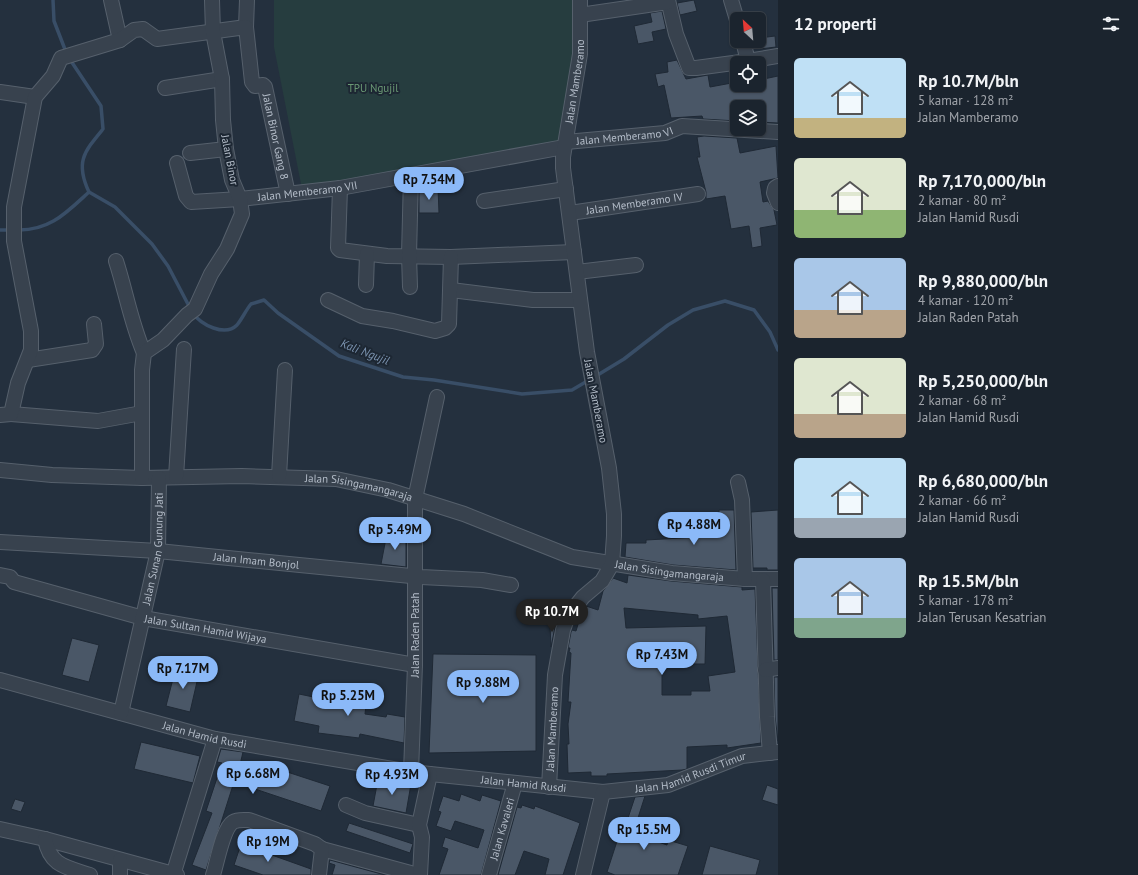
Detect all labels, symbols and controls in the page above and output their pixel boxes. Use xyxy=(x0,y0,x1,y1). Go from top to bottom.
north arrow xyxy=(730,12,766,48)
map controls xyxy=(730,12,766,136)
text: 12 properti xyxy=(794,13,877,35)
icon: filters xyxy=(1100,13,1122,35)
street label: Jalan Mamberamo xyxy=(561,39,587,126)
button: locate xyxy=(730,56,766,92)
text: Rp 10.7M/bln xyxy=(918,70,1019,92)
icon: home xyxy=(826,74,874,122)
park label: TPU Ngujil xyxy=(348,81,399,95)
street label: Jalan Binor Gang 8 xyxy=(259,91,292,181)
text: 5 kamar · 128 m² xyxy=(918,92,1013,109)
button: layers xyxy=(730,100,766,136)
text: Jalan Mamberamo xyxy=(918,109,1018,126)
street label: Jalan Memberamo VI xyxy=(575,123,675,148)
street label: Jalan Binor xyxy=(218,132,242,187)
pin: Rp 7.54M xyxy=(388,167,470,201)
text: Rp 7,170,000/bln xyxy=(918,170,1046,192)
text: Rp 7.54M xyxy=(403,171,455,188)
icon: home xyxy=(826,174,874,222)
street label: Jalan Memberamo VII xyxy=(256,178,358,204)
street label: Jalan Memberamo IV xyxy=(584,189,684,218)
text: 2 kamar · 80 m² xyxy=(918,192,1006,209)
text: Jalan Hamid Rusdi xyxy=(918,209,1019,226)
text: Rp 9,880,000/bln xyxy=(918,270,1048,292)
icon: home xyxy=(826,274,874,322)
text: 4 kamar · 120 m² xyxy=(918,292,1013,309)
text: Jalan Raden Patah xyxy=(918,309,1019,326)
water label: Kali Ngujil xyxy=(339,335,392,368)
street label: Jalan Mamberamo xyxy=(581,357,611,444)
text: Rp 5,250,000/bln xyxy=(918,370,1048,392)
icon: home xyxy=(826,374,874,422)
text: 2 kamar · 68 m² xyxy=(918,392,1006,409)
text: Jalan Hamid Rusdi xyxy=(918,409,1019,426)
text: Rp 6,680,000/bln xyxy=(918,470,1048,492)
street label: Jalan Sisingamangaraja xyxy=(304,471,414,504)
icon: home xyxy=(826,474,874,522)
street label: Jalan Sunan Gunung Jati xyxy=(139,492,166,607)
text: 2 kamar · 66 m² xyxy=(918,492,1006,509)
text: Jalan Hamid Rusdi xyxy=(918,509,1019,526)
pin: Rp 4.88M xyxy=(653,512,735,546)
text: Rp 4.88M xyxy=(667,516,721,533)
pin: Rp 5.49M xyxy=(354,517,436,551)
text: Rp 5.49M xyxy=(368,521,422,538)
street label: Jalan Imam Bonjol xyxy=(212,549,301,572)
street label: Jalan Sisingamangaraja xyxy=(613,557,724,584)
text: Rp 15.5M/bln xyxy=(918,570,1019,592)
icon: home xyxy=(826,574,874,622)
street label: Jalan Raden Patah xyxy=(407,592,422,679)
text: 5 kamar · 178 m² xyxy=(918,592,1013,609)
pin: Rp 10.7M xyxy=(511,599,593,633)
text: Rp 10.7M xyxy=(525,603,579,620)
text: Jalan Terusan Kesatrian xyxy=(918,609,1046,626)
street label: Jalan Sultan Hamid Wijaya xyxy=(142,611,268,646)
pin: Rp 7.43M xyxy=(621,642,703,676)
text: Rp 7.43M xyxy=(636,646,688,663)
pin: Rp 7.17M xyxy=(142,656,224,690)
text: Rp 7.17M xyxy=(157,660,209,677)
pin: Rp 9.88M xyxy=(442,670,524,704)
text: Rp 9.88M xyxy=(456,674,510,691)
pin: Rp 5.25M xyxy=(307,683,389,717)
street label: Jalan Mamberamo xyxy=(543,686,561,773)
text: Rp 5.25M xyxy=(321,687,375,704)
street label: Jalan Hamid Rusdi xyxy=(160,718,248,751)
street label: Jalan Hamid Rusdi Timur xyxy=(633,749,746,796)
pin: Rp 6.68M xyxy=(212,761,294,795)
pin: Rp 4.93M xyxy=(351,762,433,796)
text: Rp 6.68M xyxy=(226,765,280,782)
text: Rp 4.93M xyxy=(365,766,419,783)
street label: Jalan Hamid Rusdi xyxy=(479,772,567,795)
street label: Jalan Kavaleri xyxy=(486,796,518,863)
pin: Rp 15.5M xyxy=(603,817,685,851)
text: Rp 15.5M xyxy=(617,821,671,838)
pin: Rp 19M xyxy=(235,829,301,863)
text: Rp 19M xyxy=(246,833,290,850)

